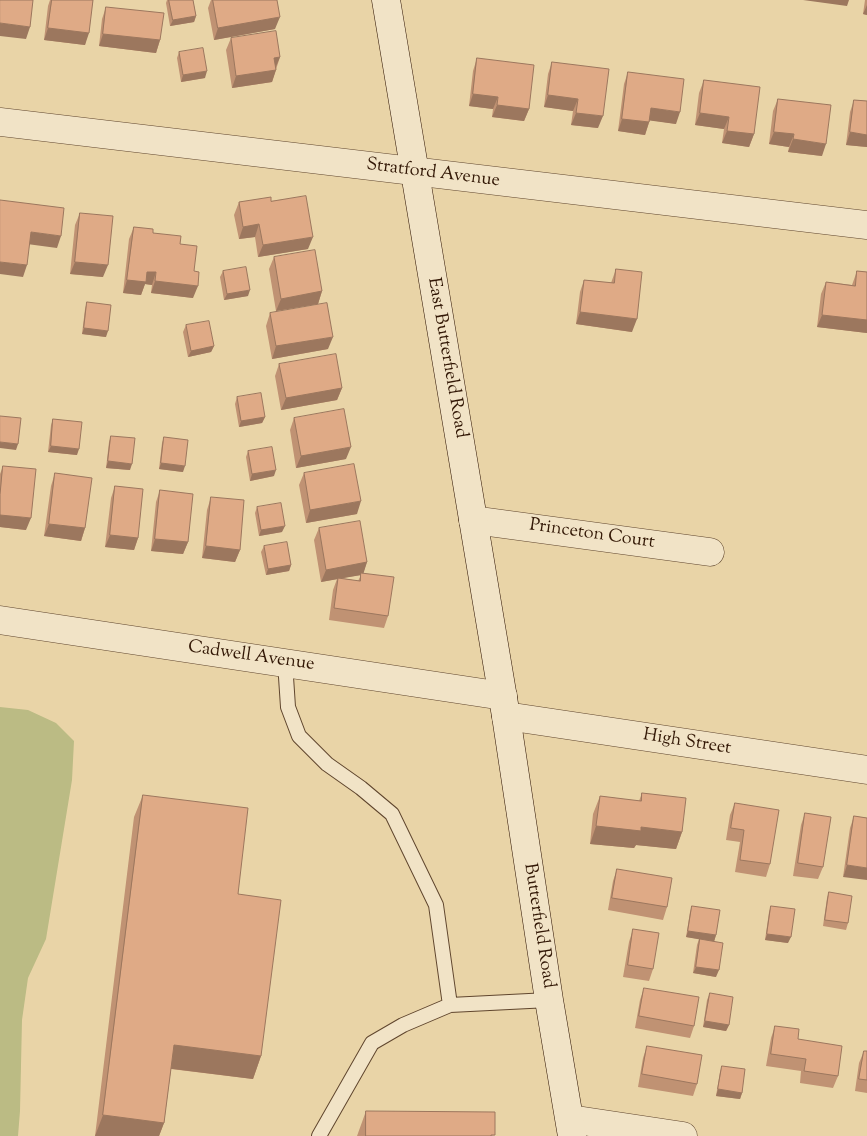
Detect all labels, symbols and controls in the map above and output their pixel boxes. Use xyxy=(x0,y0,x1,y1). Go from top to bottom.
street label: Stratford Avenue xyxy=(365,155,501,193)
street label: East Butterfield Road xyxy=(421,276,471,440)
street label: Princeton Court xyxy=(528,516,656,554)
street label: Cadwell Avenue xyxy=(186,637,316,677)
street label: High Street xyxy=(641,725,733,761)
street label: Butterfield Road xyxy=(517,862,559,990)

